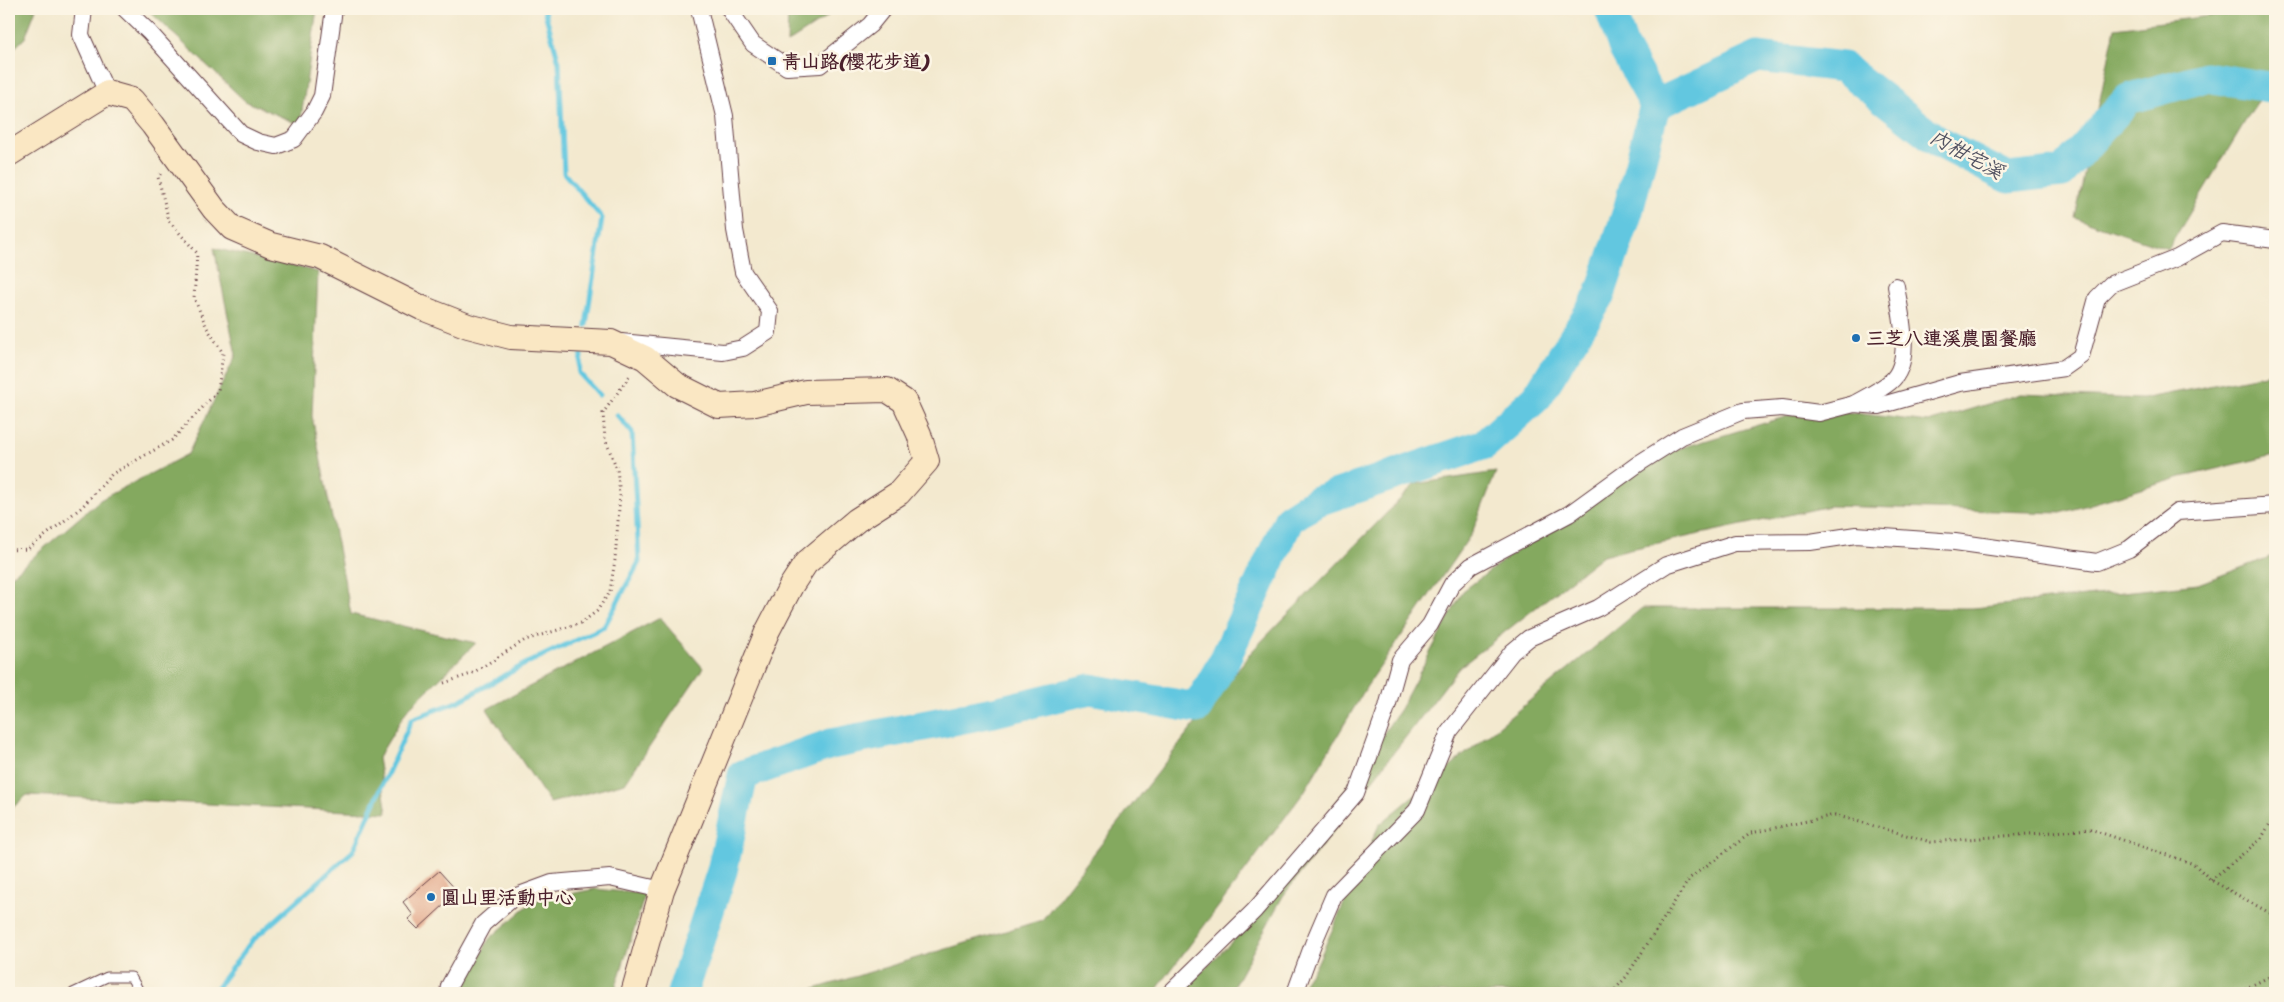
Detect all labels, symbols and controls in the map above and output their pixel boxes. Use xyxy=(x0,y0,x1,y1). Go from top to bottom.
place label: 青山路(櫻花步道) xyxy=(782,45,930,78)
marker: 青山路(櫻花步道) xyxy=(766,55,778,67)
water label: 內柑宅溪 xyxy=(1923,120,2011,190)
place label: 三芝八連溪農園餐廳 xyxy=(1866,322,2037,355)
marker: 三芝八連溪農園餐廳 xyxy=(1850,332,1862,344)
place label: 圓山里活動中心 xyxy=(441,881,574,914)
marker: 圓山里活動中心 xyxy=(425,891,437,903)

